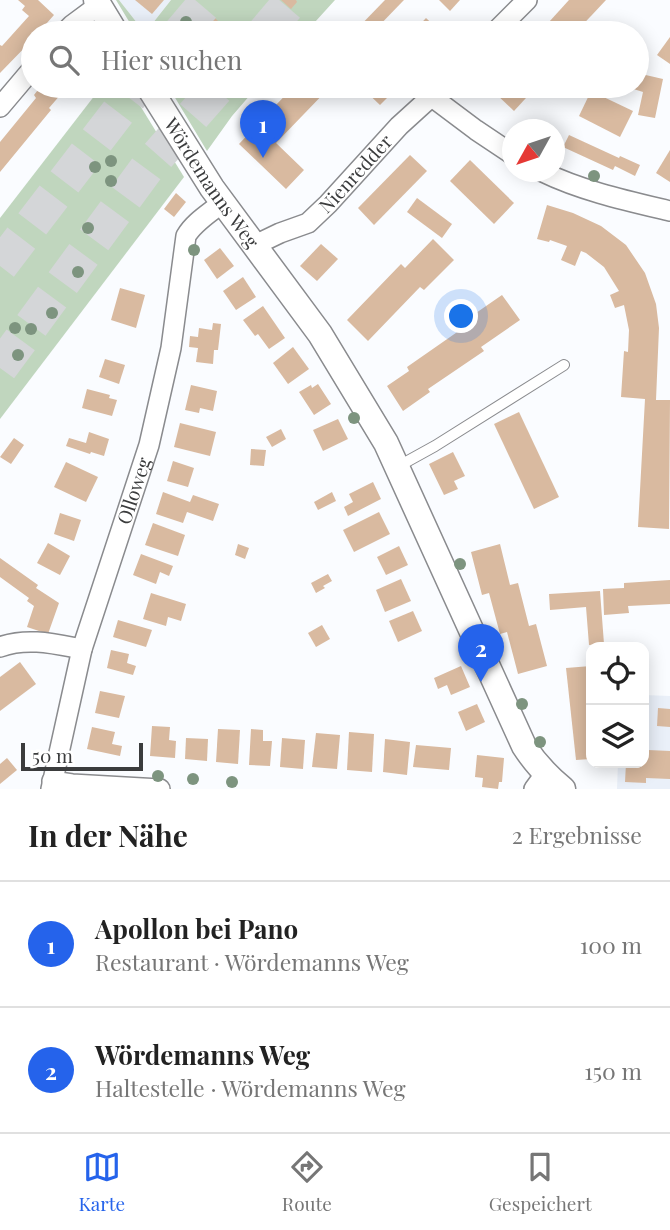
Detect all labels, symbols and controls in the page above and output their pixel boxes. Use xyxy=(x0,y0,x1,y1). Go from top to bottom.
search box xyxy=(21,21,649,98)
icon: search xyxy=(45,41,83,79)
text: Hier suchen xyxy=(101,42,242,77)
pin: 1 xyxy=(240,100,286,158)
street label: Wördemanns Weg xyxy=(158,111,266,253)
north arrow xyxy=(502,119,565,182)
street label: Nienredder xyxy=(313,128,398,218)
your location xyxy=(444,299,478,333)
street label: Olloweg xyxy=(110,454,156,527)
pin: 2 xyxy=(458,624,504,682)
map controls xyxy=(586,642,649,768)
button: locate xyxy=(586,642,649,705)
button: layers xyxy=(586,705,649,768)
scale bar xyxy=(21,740,144,772)
text: 50 m xyxy=(32,742,73,768)
text: In der Nähe xyxy=(28,815,188,855)
text: 2 Ergebnisse xyxy=(512,819,642,850)
text: Apollon bei Pano xyxy=(95,911,298,946)
text: 1 xyxy=(47,929,55,960)
text: 100 m xyxy=(580,929,642,960)
text: Restaurant · Wördemanns Weg xyxy=(95,946,409,977)
text: Wördemanns Weg xyxy=(95,1037,310,1072)
text: 2 xyxy=(45,1055,57,1086)
text: 150 m xyxy=(584,1055,642,1086)
text: Haltestelle · Wördemanns Weg xyxy=(95,1072,406,1103)
tab: Karte xyxy=(78,1148,125,1216)
tab: Route xyxy=(282,1148,332,1216)
tab: Gespeichert xyxy=(489,1148,592,1216)

